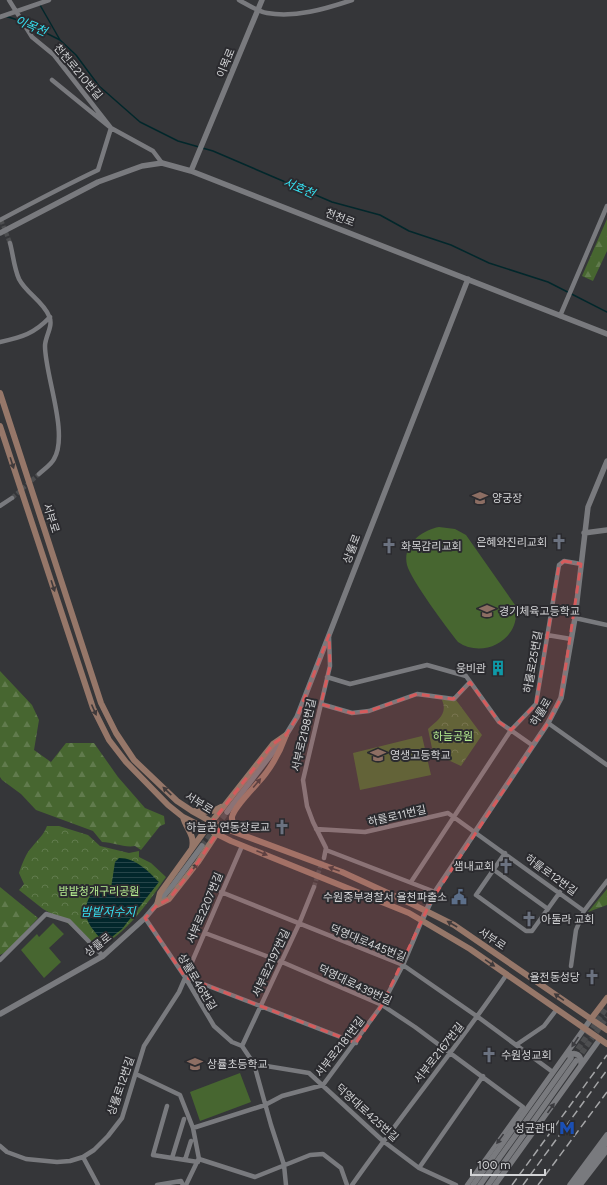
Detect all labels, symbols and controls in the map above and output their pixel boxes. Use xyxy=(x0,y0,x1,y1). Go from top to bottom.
water label: 이목천 xyxy=(13,13,51,40)
street label: 천천로210번길 xyxy=(51,42,105,102)
street label: 이목로 xyxy=(214,46,238,80)
water label: 서호천 xyxy=(281,175,319,202)
street label: 천천로 xyxy=(323,206,357,230)
one-way arrow xyxy=(9,457,15,469)
school or university icon: 양궁장 xyxy=(471,489,489,507)
place label: 양궁장 xyxy=(492,492,522,505)
street label: 서부로 xyxy=(40,502,62,534)
street label: 상률로 xyxy=(340,532,364,566)
church icon: 은혜와진리교회 xyxy=(550,533,568,551)
place label: 은혜와진리교회 xyxy=(476,536,547,549)
church icon: 화목감리교회 xyxy=(380,537,398,555)
place label: 화목감리교회 xyxy=(401,540,462,553)
one-way arrow xyxy=(50,581,56,593)
school or university icon: 경기체육고등학교 xyxy=(478,602,496,620)
place label: 경기체육고등학교 xyxy=(499,605,580,618)
street label: 하률로25번길 xyxy=(521,630,545,694)
building icon: 웅비관 xyxy=(489,659,507,677)
place label: 웅비관 xyxy=(456,662,486,675)
street label: 하률로 xyxy=(528,696,554,728)
street label: 서부로2198번길 xyxy=(289,697,319,773)
one-way arrow xyxy=(91,704,97,715)
park label: 하늘공원 xyxy=(433,730,473,743)
school or university icon: 영생고등학교 xyxy=(369,746,387,764)
place label: 영생고등학교 xyxy=(390,749,451,762)
one-way arrow xyxy=(253,778,262,789)
one-way arrow xyxy=(162,786,172,796)
street label: 서부로 xyxy=(183,789,215,817)
street label: 하률로11번길 xyxy=(366,803,428,829)
church icon: 하늘꿈 연동장로교 xyxy=(273,818,291,836)
place label: 하늘꿈 연동장로교 xyxy=(186,821,270,834)
one-way arrow xyxy=(256,851,268,857)
street label: 하률로12번길 xyxy=(522,852,580,898)
church icon: 샘내교회 xyxy=(497,857,515,875)
place label: 샘내교회 xyxy=(454,860,494,873)
one-way arrow xyxy=(189,862,198,873)
one-way arrow xyxy=(327,866,339,872)
street label: 서부로2207번길 xyxy=(184,871,226,945)
park label: 밤밭청개구리공원 xyxy=(59,885,139,898)
public building icon: 수원중부경찰서 율천파출소 xyxy=(450,888,468,906)
place label: 수원중부경찰서 율천파출소 xyxy=(323,891,447,904)
water label: 밤밭저수지 xyxy=(80,905,137,919)
church icon: 아둘라 교회 xyxy=(520,910,538,928)
place label: 아둘라 교회 xyxy=(541,913,594,926)
one-way arrow xyxy=(446,920,458,927)
street label: 덕영대로445번길 xyxy=(328,922,408,964)
street label: 서부로 xyxy=(476,925,508,953)
street label: 서부로2197번길 xyxy=(250,927,292,999)
street label: 상률로 xyxy=(82,931,114,959)
street label: 상률로46번길 xyxy=(175,951,219,1013)
one-way arrow xyxy=(485,959,496,967)
street label: 덕영대로439번길 xyxy=(316,962,394,1008)
church icon: 율전동성당 xyxy=(583,968,601,986)
place label: 율전동성당 xyxy=(529,971,580,984)
one-way arrow xyxy=(554,993,564,1001)
street label: 서부로2181번길 xyxy=(313,1014,367,1080)
street label: 서부로2167번길 xyxy=(411,1020,467,1086)
one-way arrow xyxy=(571,1036,579,1047)
church icon: 수원성교회 xyxy=(480,1046,498,1064)
place label: 수원성교회 xyxy=(501,1049,552,1062)
street label: 상률로12번길 xyxy=(105,1055,137,1117)
school or university icon: 상률초등학교 xyxy=(186,1055,204,1073)
place label: 상률초등학교 xyxy=(207,1058,268,1071)
street label: 덕영대로425번길 xyxy=(333,1081,401,1145)
one-way arrow xyxy=(547,1103,555,1113)
metro station icon: 성균관대 xyxy=(558,1119,576,1137)
place label: 성균관대 xyxy=(515,1122,555,1135)
one-way arrow xyxy=(496,1134,504,1144)
scale bar xyxy=(471,1151,545,1177)
text: 100 m xyxy=(477,1158,511,1172)

